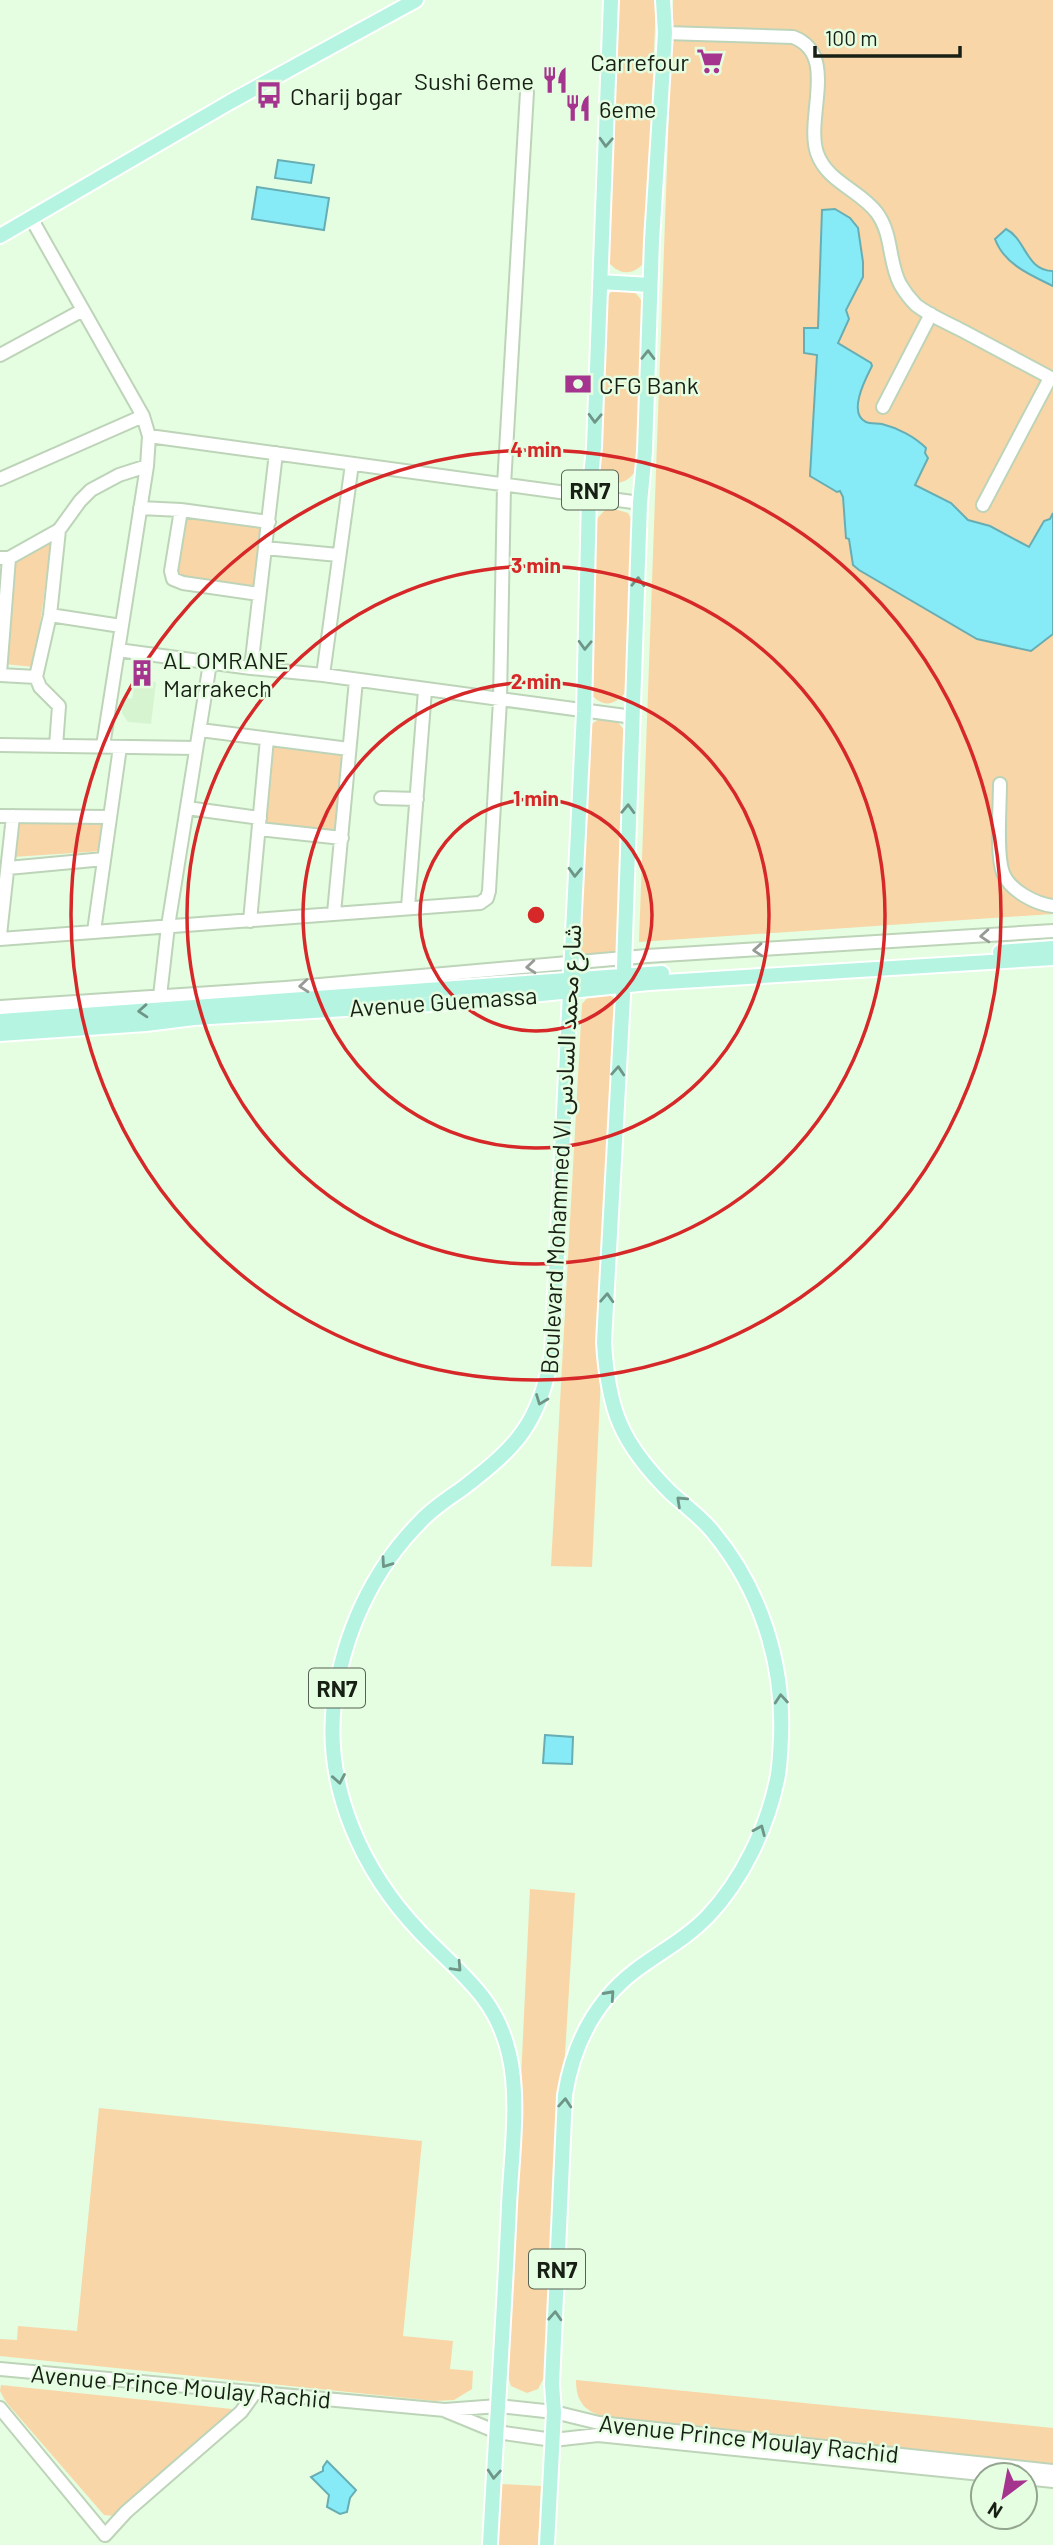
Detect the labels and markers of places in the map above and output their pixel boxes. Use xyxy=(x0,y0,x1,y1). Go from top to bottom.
supermarket icon: Carrefour xyxy=(695,46,725,76)
place label: Carrefour xyxy=(590,47,689,76)
restaurant icon: Sushi 6eme xyxy=(540,65,570,95)
place label: Sushi 6eme xyxy=(414,66,534,95)
bus stop icon: Charij bgar xyxy=(254,80,284,110)
place label: Charij bgar xyxy=(290,81,403,110)
restaurant icon: 6eme xyxy=(563,93,593,123)
place label: 6eme xyxy=(599,94,657,123)
bank icon: CFG Bank xyxy=(563,369,593,399)
place label: CFG Bank xyxy=(599,370,699,399)
place label: AL OMRANE Marrakech xyxy=(163,645,289,702)
building icon: AL OMRANE Marrakech xyxy=(127,658,157,688)
centre of rings xyxy=(524,903,548,927)

